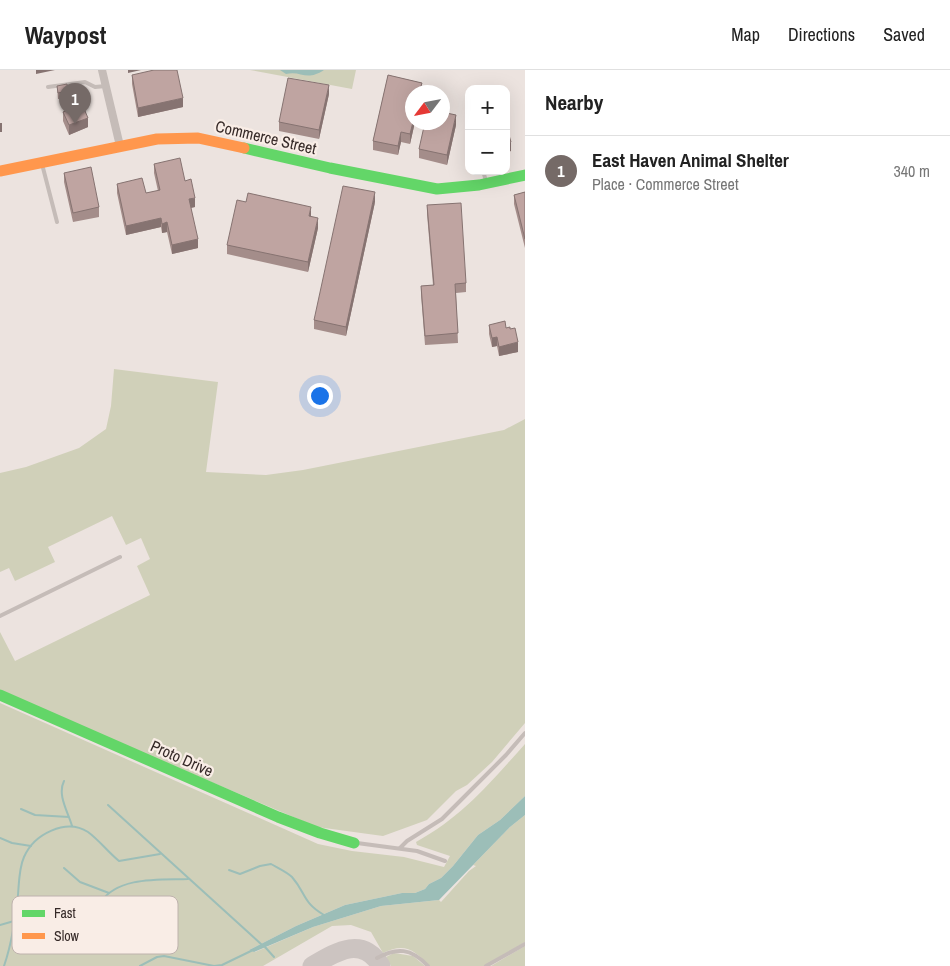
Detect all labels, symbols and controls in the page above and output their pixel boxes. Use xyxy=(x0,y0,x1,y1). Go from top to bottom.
text: Waypost xyxy=(25,19,106,51)
text: Map xyxy=(731,22,760,47)
text: Directions xyxy=(788,22,855,47)
text: Saved xyxy=(883,22,925,47)
pin: 1 xyxy=(59,83,91,124)
north arrow xyxy=(405,85,450,130)
map controls xyxy=(465,85,510,175)
button: + xyxy=(465,85,510,130)
text: Nearby xyxy=(545,88,603,117)
street label: Commerce Street xyxy=(213,115,319,159)
button: − xyxy=(465,130,510,175)
text: East Haven Animal Shelter xyxy=(592,147,789,173)
text: 1 xyxy=(557,160,565,182)
text: 340 m xyxy=(894,160,930,182)
text: Place · Commerce Street xyxy=(592,173,739,195)
your location xyxy=(307,383,333,409)
street label: Proto Drive xyxy=(147,734,217,782)
legend xyxy=(12,896,178,954)
text: Fast xyxy=(54,904,76,922)
text: Slow xyxy=(54,927,80,945)

